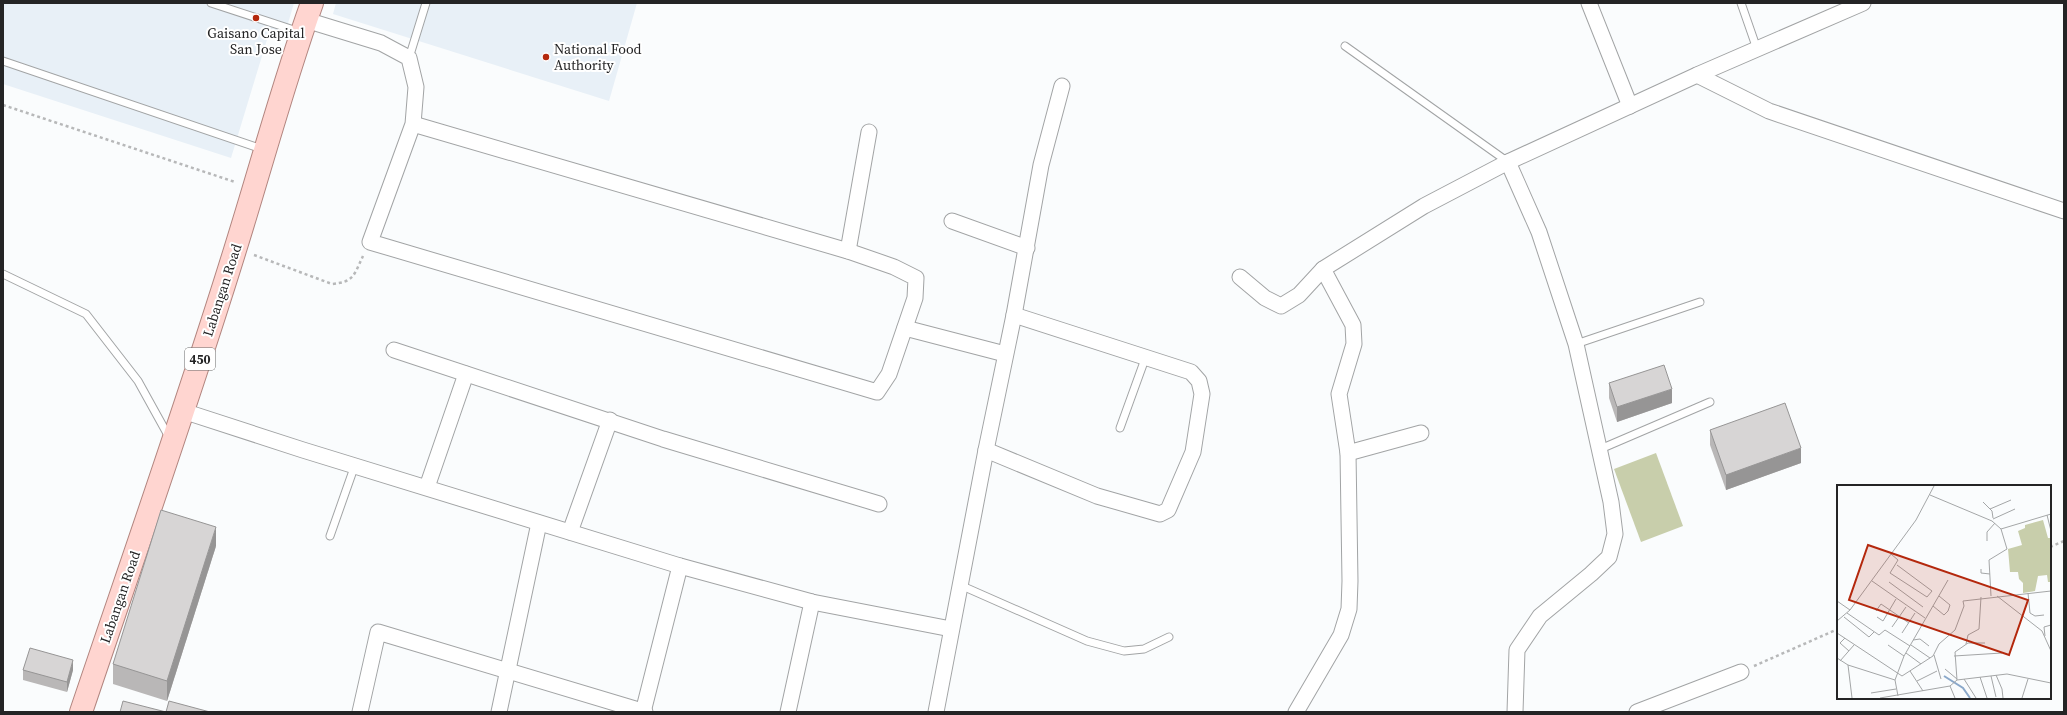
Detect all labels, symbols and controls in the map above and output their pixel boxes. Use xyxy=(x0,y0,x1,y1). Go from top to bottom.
marker: Gaisano Capital San Jose xyxy=(251,13,261,23)
place label: Gaisano Capital San Jose xyxy=(207,23,305,59)
place label: National Food Authority xyxy=(554,39,642,75)
marker: National Food Authority xyxy=(541,52,551,62)
street label: Labangan Road xyxy=(198,241,246,339)
road number: 450 xyxy=(185,348,215,370)
inset map xyxy=(1837,485,2051,699)
street label: Labangan Road xyxy=(95,548,145,646)

